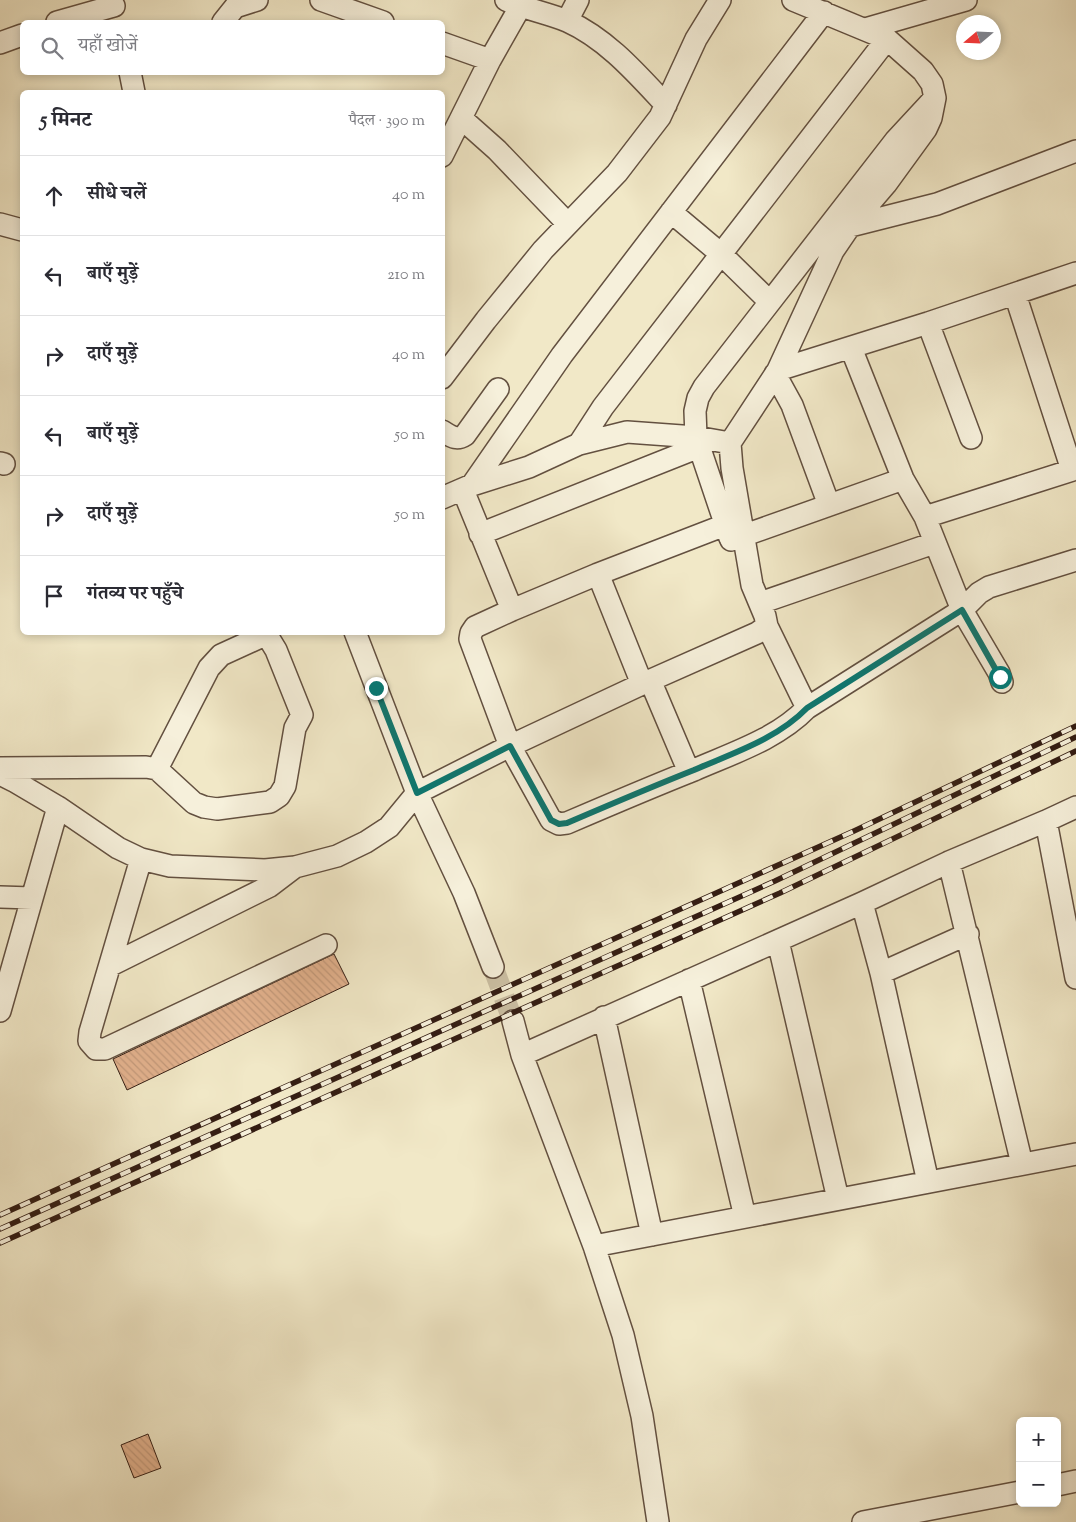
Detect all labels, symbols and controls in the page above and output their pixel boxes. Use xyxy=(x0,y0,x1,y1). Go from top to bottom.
north arrow xyxy=(956,15,1001,60)
search box xyxy=(20,20,445,75)
text: यहाँ खोजें xyxy=(78,33,138,60)
icon: search xyxy=(38,34,66,62)
text: 5 मिनट xyxy=(40,106,91,136)
text: पैदल · 390 m xyxy=(349,110,425,133)
text: सीधे चलें xyxy=(87,181,146,208)
icon: ahead xyxy=(40,182,68,210)
text: 40 m xyxy=(392,184,425,207)
text: बाएँ मुड़ें xyxy=(87,261,138,288)
icon: left xyxy=(40,262,68,290)
text: 210 m xyxy=(387,264,425,287)
text: दाएँ मुड़ें xyxy=(87,341,138,368)
icon: right xyxy=(40,342,68,370)
text: 40 m xyxy=(392,344,425,367)
text: बाएँ मुड़ें xyxy=(87,421,138,448)
icon: left xyxy=(40,422,68,450)
text: 50 m xyxy=(394,424,425,447)
text: दाएँ मुड़ें xyxy=(87,501,138,528)
icon: right xyxy=(40,502,68,530)
text: 50 m xyxy=(394,504,425,527)
text: गंतव्य पर पहुँचे xyxy=(87,581,183,608)
icon: arrive xyxy=(40,582,68,610)
route start xyxy=(989,666,1012,689)
route end xyxy=(365,677,388,700)
map controls xyxy=(1016,1417,1061,1507)
button: + xyxy=(1016,1417,1061,1462)
button: − xyxy=(1016,1462,1061,1507)

